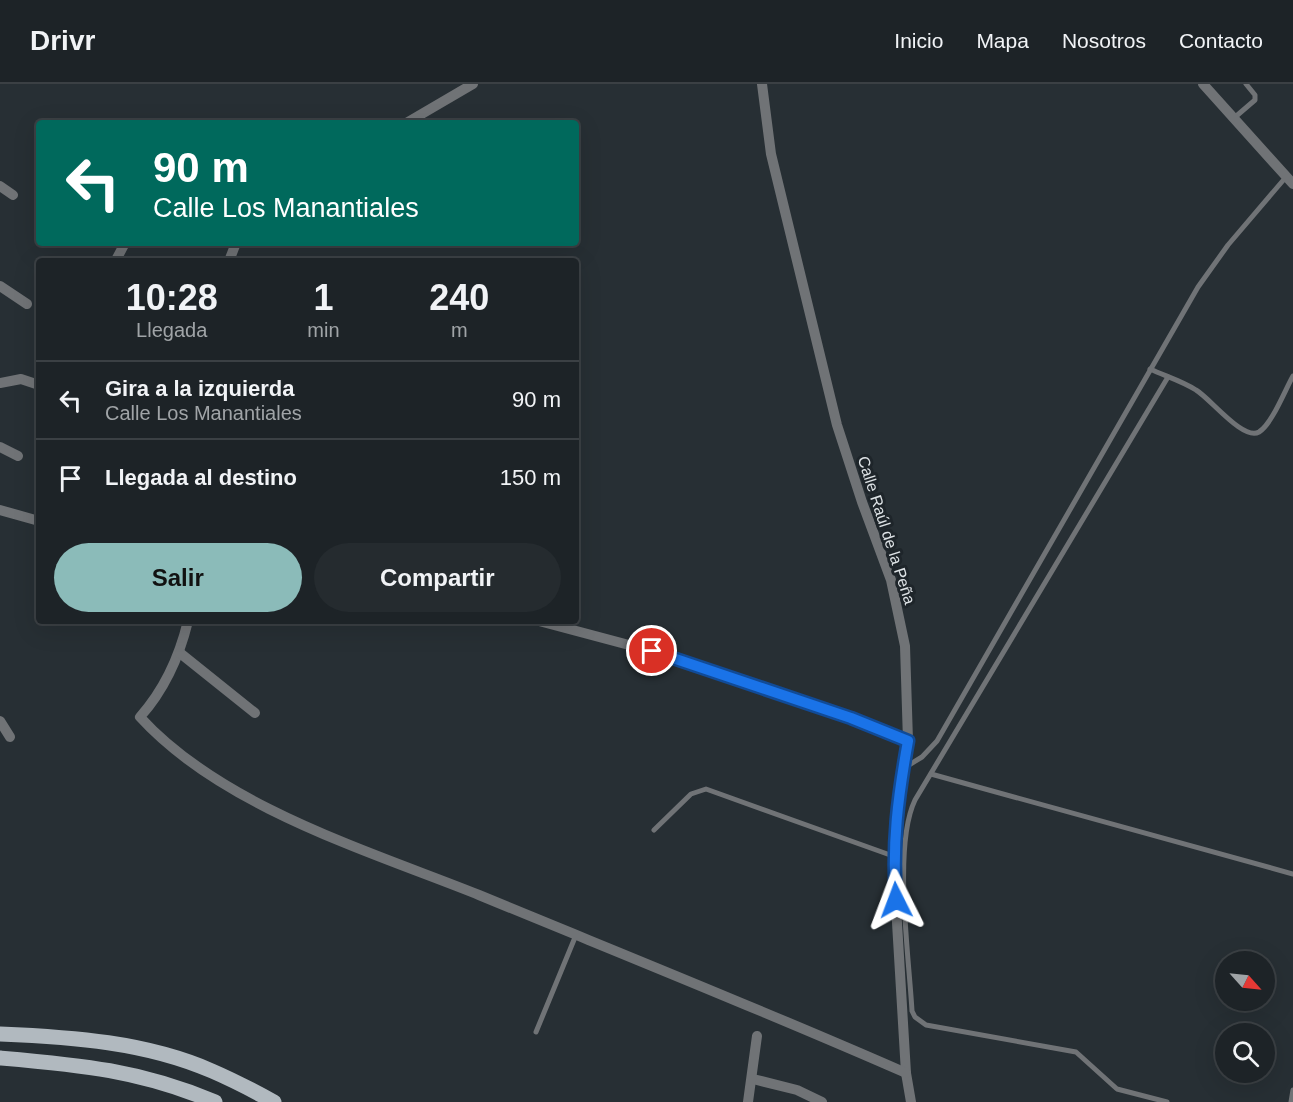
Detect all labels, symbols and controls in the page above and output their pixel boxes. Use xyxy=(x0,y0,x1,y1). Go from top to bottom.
text: Drivr xyxy=(30,25,95,56)
text: Inicio xyxy=(894,29,943,52)
text: Mapa xyxy=(976,29,1029,52)
text: Nosotros xyxy=(1062,29,1146,52)
text: Contacto xyxy=(1179,29,1263,52)
icon: left xyxy=(54,144,132,222)
text: 90 m xyxy=(153,144,249,191)
text: Calle Los Manantiales xyxy=(153,193,419,223)
text: 10:28 xyxy=(126,277,218,318)
text: 1 xyxy=(313,277,333,318)
text: 240 xyxy=(429,277,489,318)
text: Llegada xyxy=(136,319,207,341)
text: min xyxy=(307,319,340,341)
text: m xyxy=(451,319,468,341)
text: Gira a la izquierda xyxy=(105,376,295,401)
icon: left xyxy=(54,384,87,417)
text: 90 m xyxy=(512,387,561,412)
text: Calle Los Manantiales xyxy=(105,402,302,424)
street label: Calle Raúl de la Peña xyxy=(855,454,919,606)
icon: arrive xyxy=(54,462,87,495)
text: Llegada al destino xyxy=(105,465,297,490)
text: 150 m xyxy=(500,465,561,490)
button: Salir xyxy=(54,543,302,612)
button: Compartir xyxy=(314,543,561,612)
pin xyxy=(626,625,677,676)
icon: arrive xyxy=(635,634,668,667)
position arrow xyxy=(864,868,928,932)
north arrow xyxy=(1215,951,1275,1011)
map controls xyxy=(1215,951,1275,1083)
button: search xyxy=(1215,1023,1275,1083)

